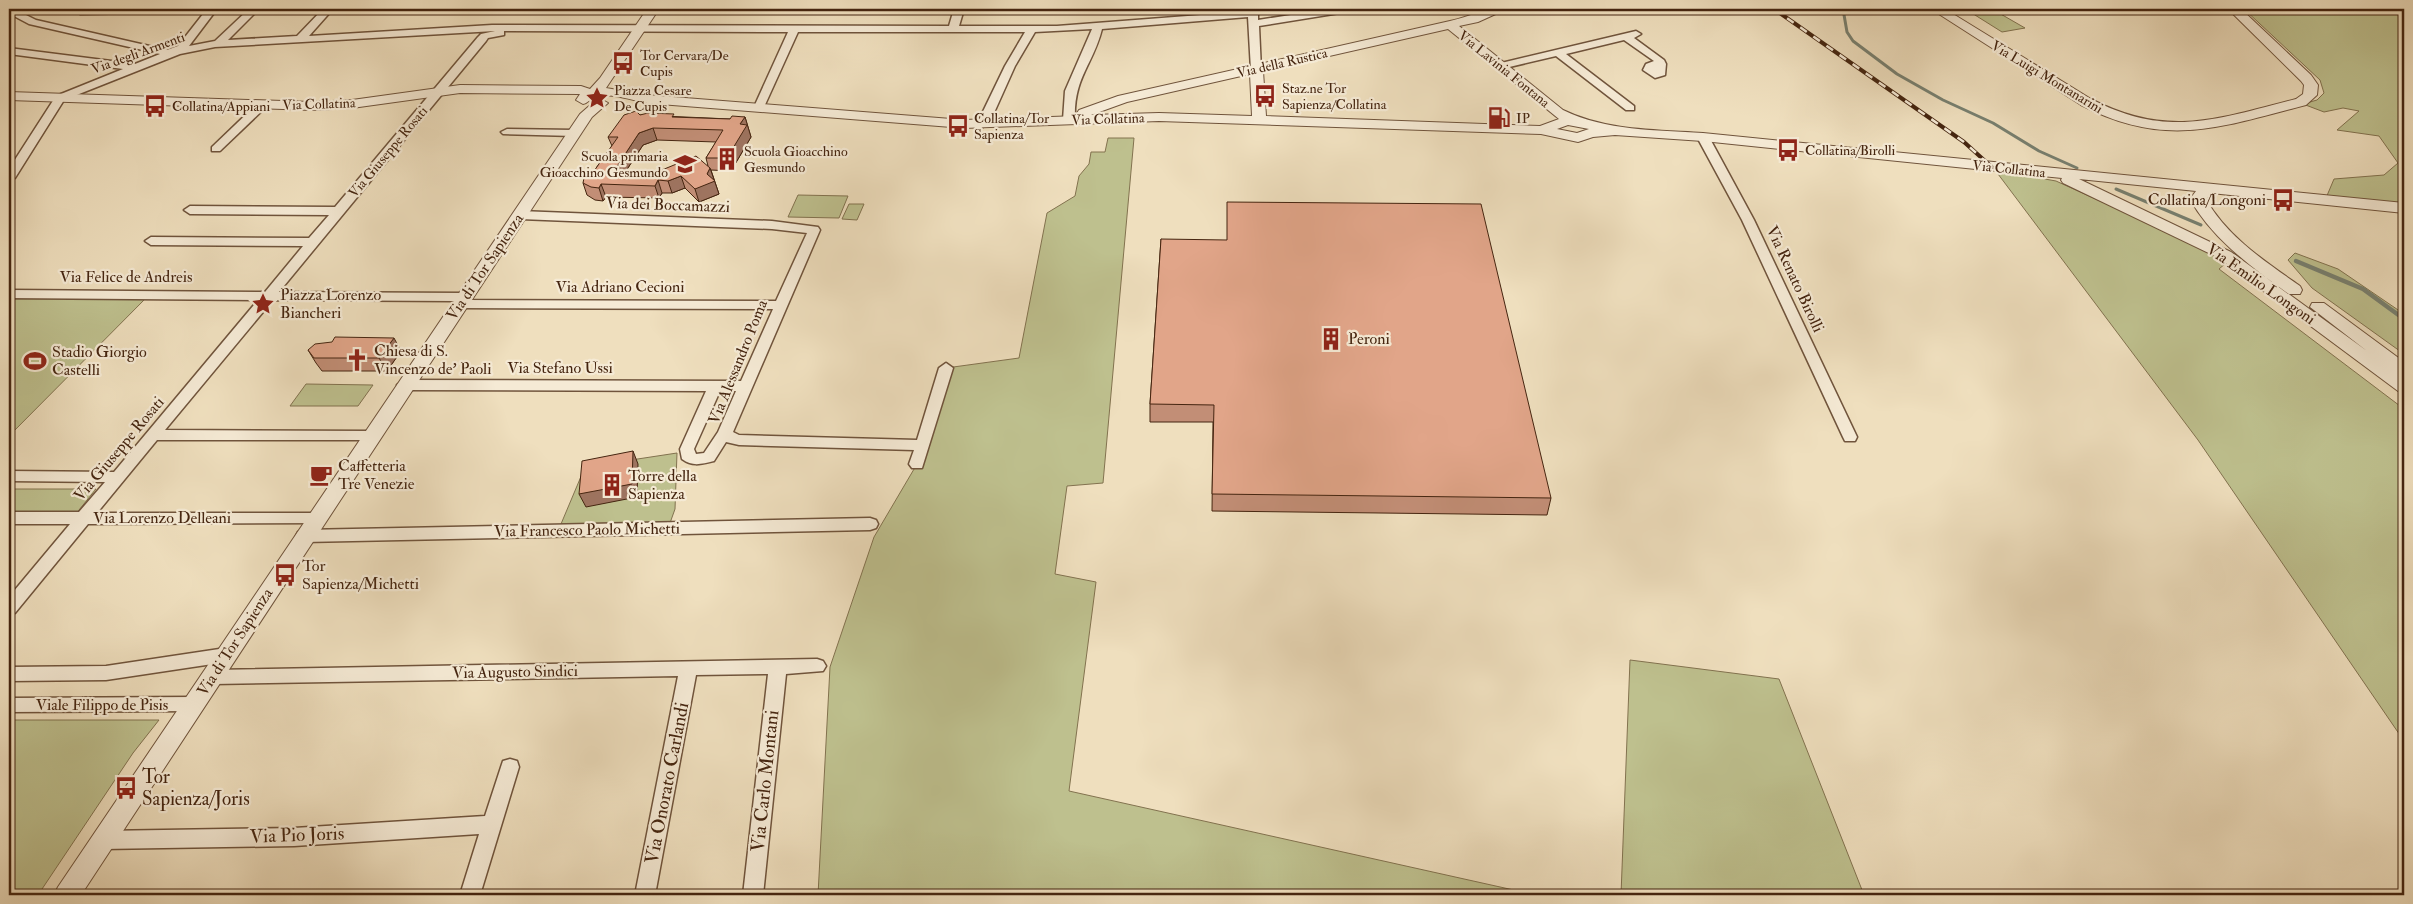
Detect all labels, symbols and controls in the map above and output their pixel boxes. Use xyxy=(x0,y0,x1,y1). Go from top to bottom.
street label: Via Lavinia Fontana xyxy=(1455,27,1553,111)
street label: Via degli Armenti xyxy=(89,28,187,78)
street label: Via Luigi Montanarini xyxy=(1988,37,2106,117)
street label: Via della Rustica xyxy=(1235,44,1329,82)
place label: Tor Cervara/De Cupis xyxy=(640,47,729,81)
bus stop icon: Tor Cervara/De Cupis xyxy=(610,50,636,76)
place label: Staz.ne Tor Sapienza/Collatina xyxy=(1282,80,1387,114)
place label: Piazza Cesare De Cupis xyxy=(614,82,692,116)
bus stop icon: Staz.ne Tor Sapienza/Collatina xyxy=(1252,83,1278,109)
place icon: Piazza Cesare De Cupis xyxy=(584,85,610,111)
bus stop icon: Collatina/Appiani xyxy=(142,93,168,119)
street label: Via Collatina xyxy=(282,94,356,114)
place label: Collatina/Appiani xyxy=(172,98,270,116)
street label: Via Giuseppe Rosati xyxy=(345,103,432,202)
fuel station icon: IP xyxy=(1486,105,1512,131)
street label: Via Collatina xyxy=(1071,109,1145,129)
place label: Collatina/Tor Sapienza xyxy=(974,110,1050,144)
place label: IP xyxy=(1516,110,1530,127)
bus stop icon: Collatina/Tor Sapienza xyxy=(945,113,971,139)
bus stop icon: Collatina/Birolli xyxy=(1775,137,1801,163)
place label: Collatina/Birolli xyxy=(1805,142,1896,159)
place label: Scuola Gioacchino Gesmundo xyxy=(744,143,848,176)
building icon: Scuola Gioacchino Gesmundo xyxy=(714,146,740,172)
place label: Scuola primaria Gioacchino Gesmundo xyxy=(540,148,668,181)
school or university icon: Scuola primaria Gioacchino Gesmundo xyxy=(672,151,698,177)
street label: Via Collatina xyxy=(1972,157,2047,181)
bus stop icon: Collatina/Longoni xyxy=(2270,187,2296,213)
place label: Collatina/Longoni xyxy=(2148,190,2266,210)
street label: Via dei Boccamazzi xyxy=(606,193,730,217)
street label: Via di Tor Sapienza xyxy=(442,209,529,325)
street label: Via Renato Birolli xyxy=(1762,223,1828,335)
street label: Via Emilio Longoni xyxy=(2203,239,2319,329)
street label: Via Felice de Andreis xyxy=(59,267,193,287)
street label: Via Adriano Cecioni xyxy=(556,277,684,297)
place label: Piazza Lorenzo Biancheri xyxy=(280,285,382,323)
place icon: Piazza Lorenzo Biancheri xyxy=(250,291,276,317)
street label: Via Alessandro Poma xyxy=(704,296,772,427)
building icon: Peroni xyxy=(1318,326,1344,352)
place label: Peroni xyxy=(1348,329,1390,349)
place label: Chiesa di S. Vincenzo de’ Paoli xyxy=(374,341,491,379)
place label: Stadio Giorgio Castelli xyxy=(52,342,147,380)
church icon: Chiesa di S. Vincenzo de’ Paoli xyxy=(344,347,370,373)
sports icon: Stadio Giorgio Castelli xyxy=(22,348,48,374)
street label: Via Stefano Ussi xyxy=(507,358,613,378)
street label: Via Giuseppe Rosati xyxy=(69,393,169,506)
place label: Caffetteria Tre Venezie xyxy=(338,456,415,494)
cafe icon: Caffetteria Tre Venezie xyxy=(308,462,334,488)
place label: Torre della Sapienza xyxy=(628,466,697,505)
building icon: Torre della Sapienza xyxy=(599,472,625,498)
street label: Via Lorenzo Delleani xyxy=(93,508,231,528)
street label: Via Francesco Paolo Michetti xyxy=(494,518,680,542)
place label: Tor Sapienza/Michetti xyxy=(302,556,419,595)
bus stop icon: Tor Sapienza/Michetti xyxy=(272,562,298,588)
street label: Via di Tor Sapienza xyxy=(193,584,278,700)
street label: Via Augusto Sindici xyxy=(452,661,578,683)
street label: Viale Filippo de Pisis xyxy=(36,695,168,716)
street label: Via Onorato Carlandi xyxy=(640,700,694,866)
street label: Via Carlo Montani xyxy=(746,709,784,853)
place label: Tor Sapienza/Joris xyxy=(142,765,250,812)
bus stop icon: Tor Sapienza/Joris xyxy=(113,775,139,801)
street label: Via Pio Joris xyxy=(249,821,345,849)

